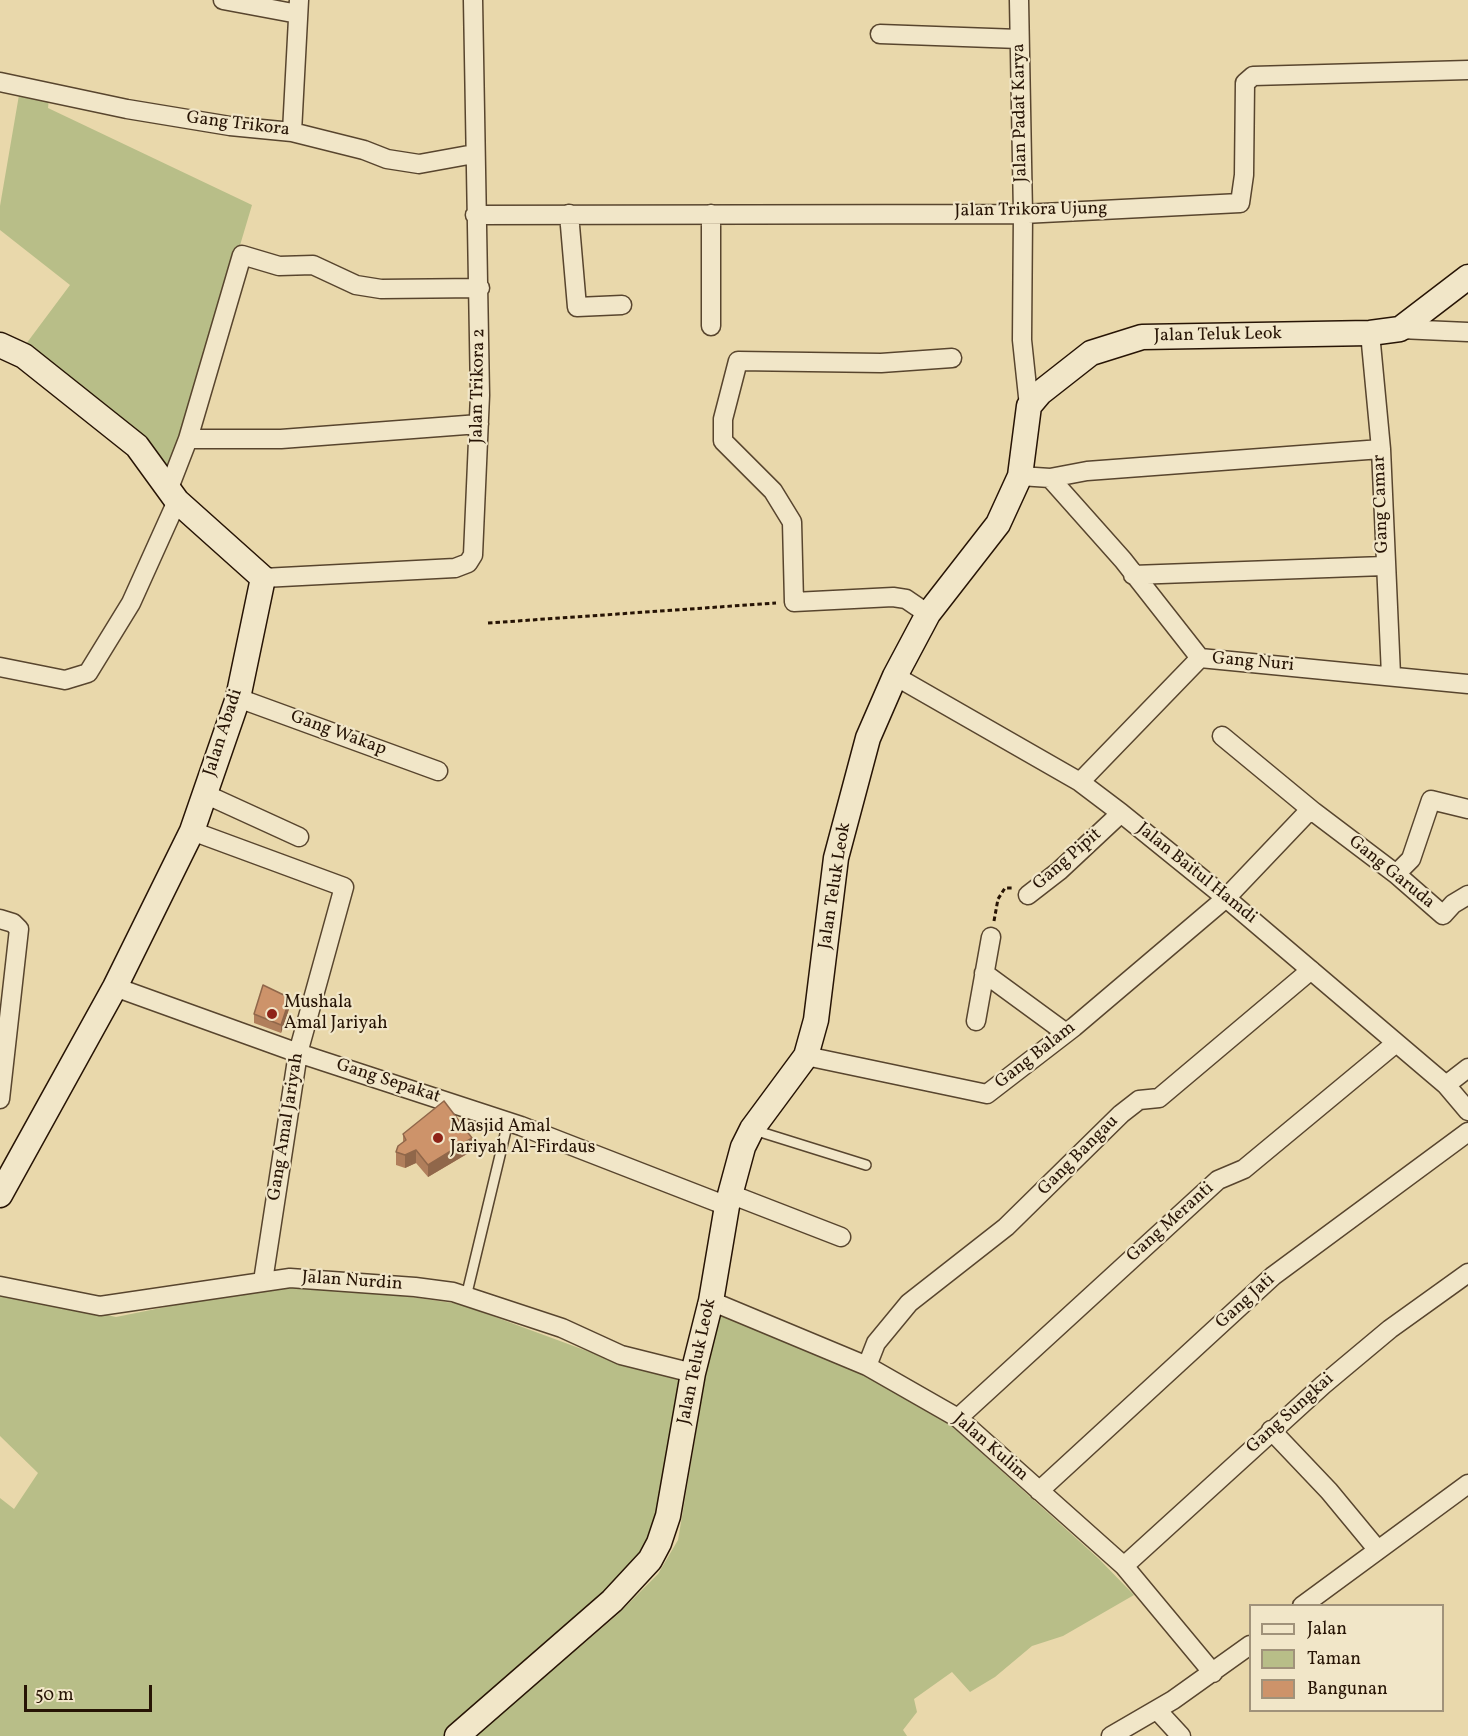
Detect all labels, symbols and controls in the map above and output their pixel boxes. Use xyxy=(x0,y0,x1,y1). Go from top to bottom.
street label: Jalan Padat Karya xyxy=(1009,43,1033,183)
street label: Gang Trikora xyxy=(185,108,291,142)
street label: Jalan Trikora Ujung xyxy=(954,199,1108,223)
street label: Jalan Teluk Leok xyxy=(1154,324,1282,348)
street label: Jalan Trikora 2 xyxy=(467,328,491,444)
street label: Gang Camar xyxy=(1369,454,1395,554)
street label: Gang Nuri xyxy=(1211,649,1295,677)
street label: Jalan Abadi xyxy=(200,687,248,779)
street label: Gang Wakap xyxy=(287,707,389,761)
street label: Jalan Baitul Hamdi xyxy=(1131,819,1261,929)
street label: Jalan Teluk Leok xyxy=(815,821,857,951)
street label: Gang Pipit xyxy=(1029,824,1107,896)
street label: Gang Garuda xyxy=(1344,832,1438,914)
place label: Mushala Amal Jariyah xyxy=(284,993,388,1036)
marker: Mushala Amal Jariyah xyxy=(265,1007,279,1021)
street label: Gang Balam xyxy=(991,1018,1081,1094)
street label: Gang Amal Jariyah xyxy=(265,1051,309,1203)
street label: Gang Sepakat xyxy=(333,1055,443,1109)
street label: Gang Bangau xyxy=(1034,1111,1124,1201)
place label: Masjid Amal Jariyah Al-Firdaus xyxy=(450,1117,595,1160)
marker: Masjid Amal Jariyah Al-Firdaus xyxy=(431,1131,445,1145)
street label: Gang Meranti xyxy=(1123,1178,1219,1268)
street label: Jalan Nurdin xyxy=(301,1268,403,1296)
street label: Gang Jati xyxy=(1212,1270,1280,1334)
street label: Jalan Teluk Leok xyxy=(674,1297,722,1427)
street label: Gang Sungkai xyxy=(1243,1369,1339,1459)
street label: Jalan Kulim xyxy=(948,1409,1032,1487)
legend xyxy=(1249,1604,1444,1712)
text: Jalan xyxy=(1307,1617,1347,1642)
text: Taman xyxy=(1307,1647,1361,1672)
scale bar xyxy=(27,1673,154,1711)
text: Bangunan xyxy=(1307,1677,1388,1702)
text: 50 m xyxy=(35,1683,74,1708)

